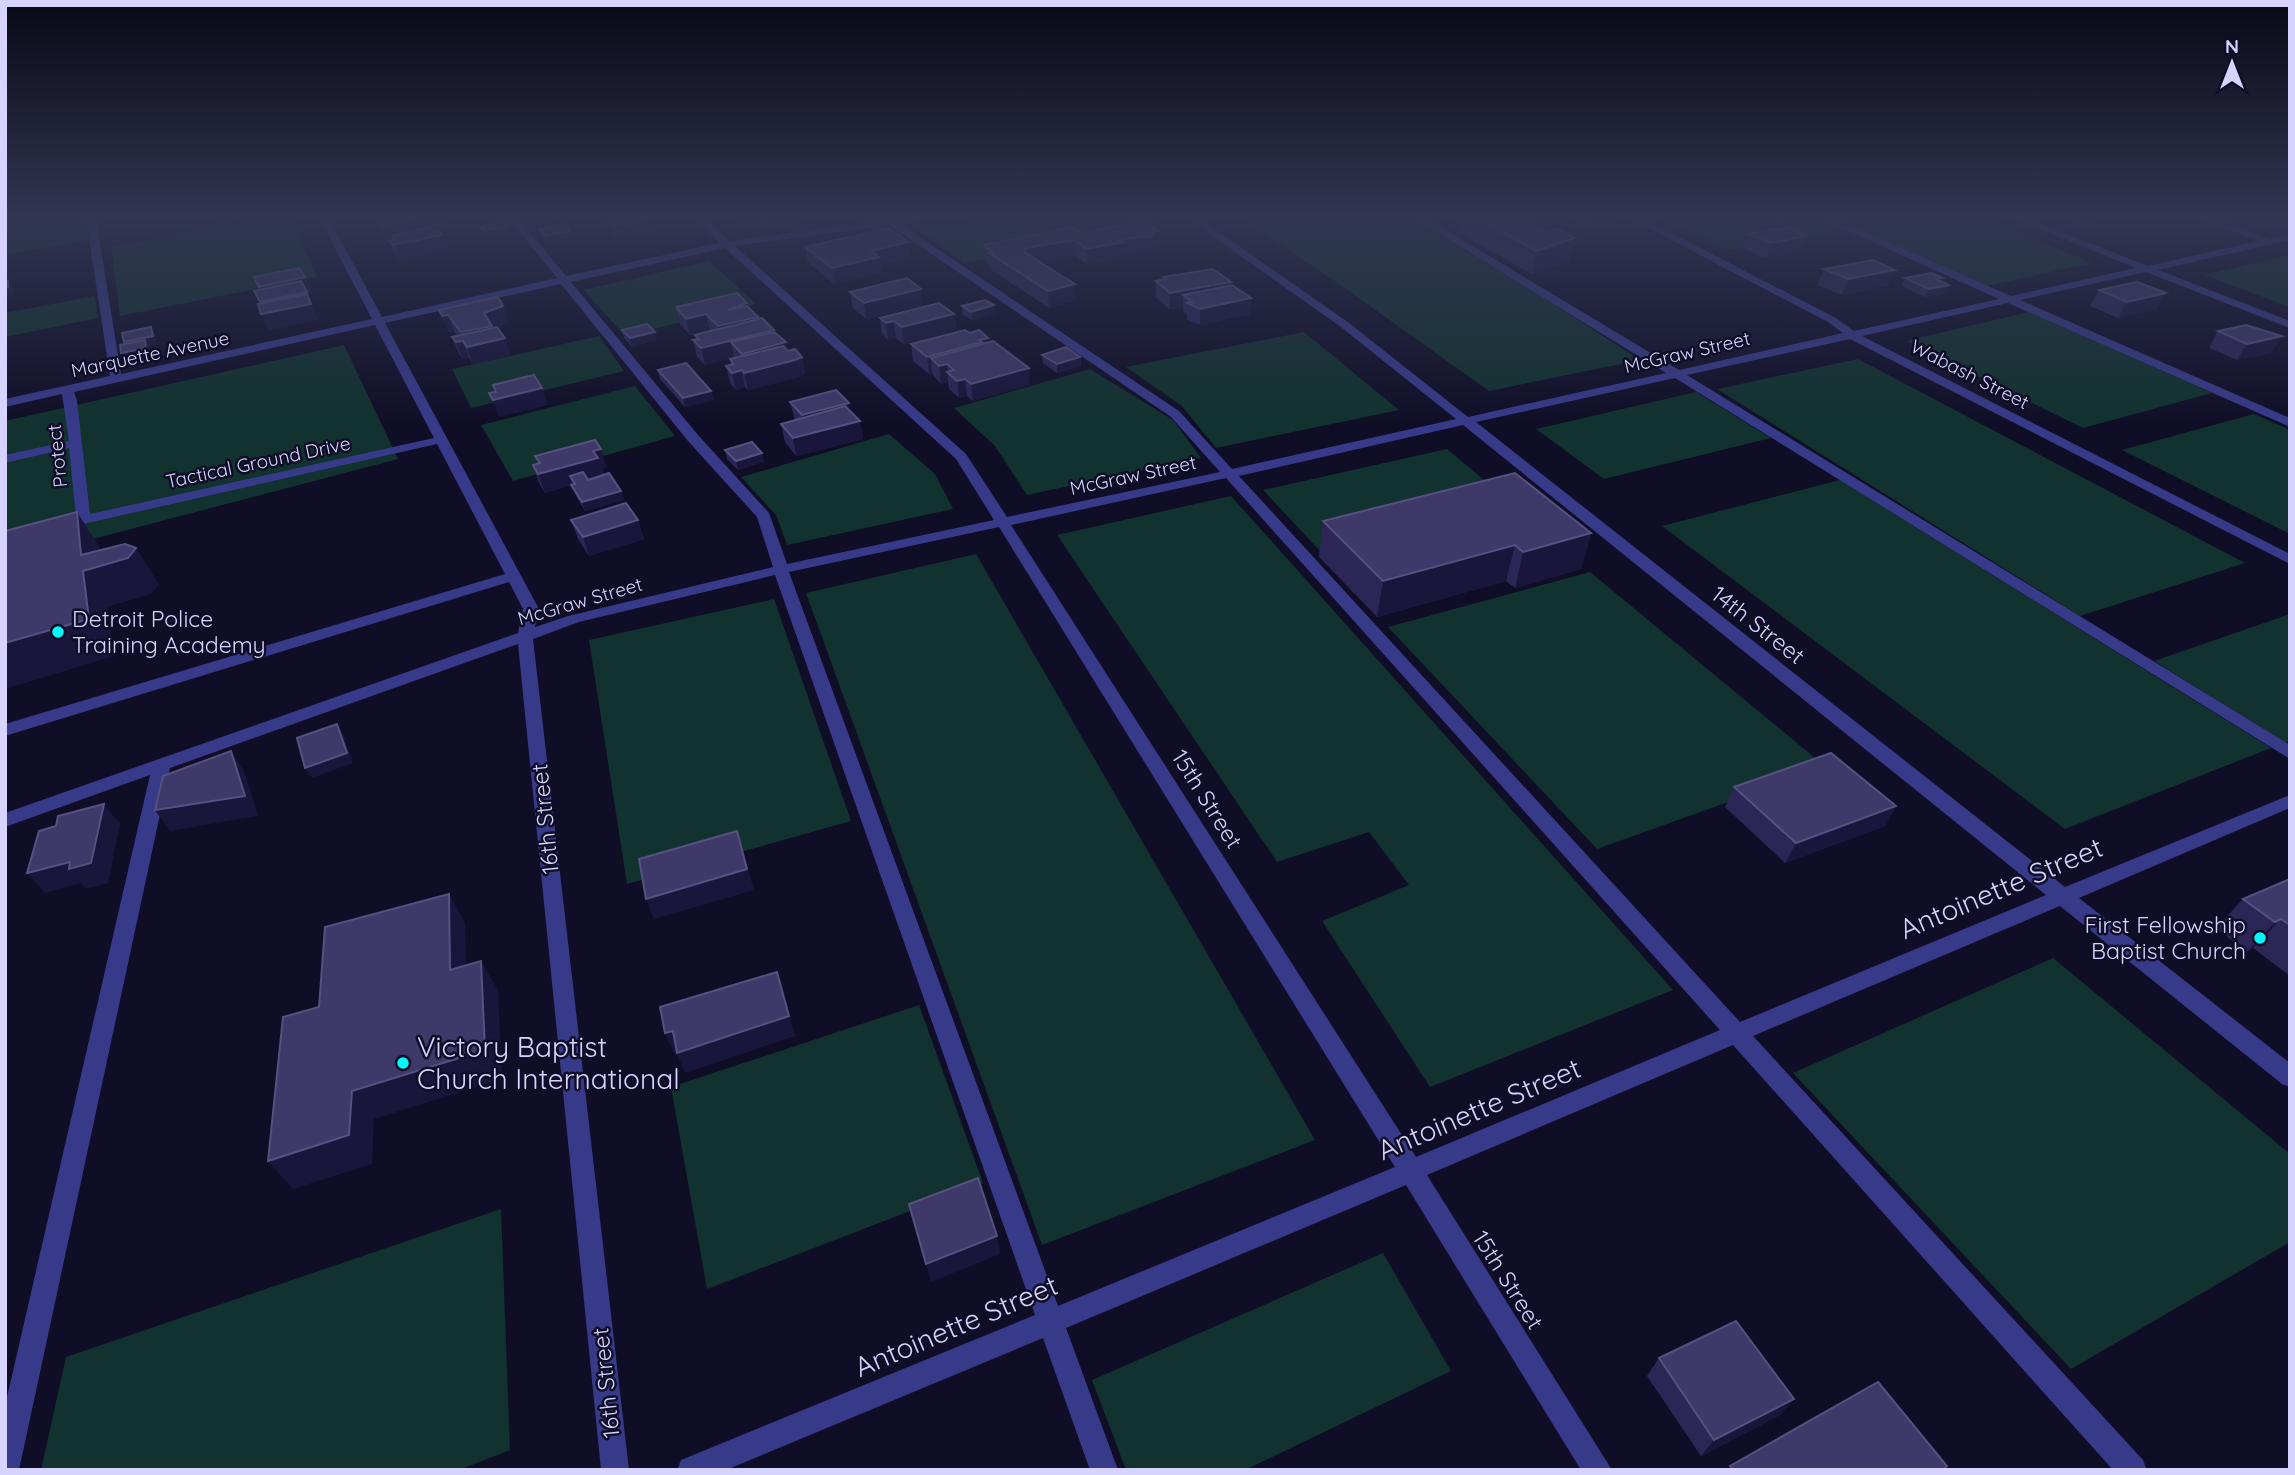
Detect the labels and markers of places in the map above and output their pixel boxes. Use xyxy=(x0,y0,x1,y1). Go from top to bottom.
place label: Detroit Police Training Academy xyxy=(72,604,266,659)
marker: Detroit Police Training Academy xyxy=(50,624,66,640)
place label: First Fellowship Baptist Church xyxy=(2085,910,2246,965)
marker: First Fellowship Baptist Church xyxy=(2252,930,2268,946)
place label: Victory Baptist Church International xyxy=(417,1029,680,1096)
marker: Victory Baptist Church International xyxy=(395,1055,411,1071)

